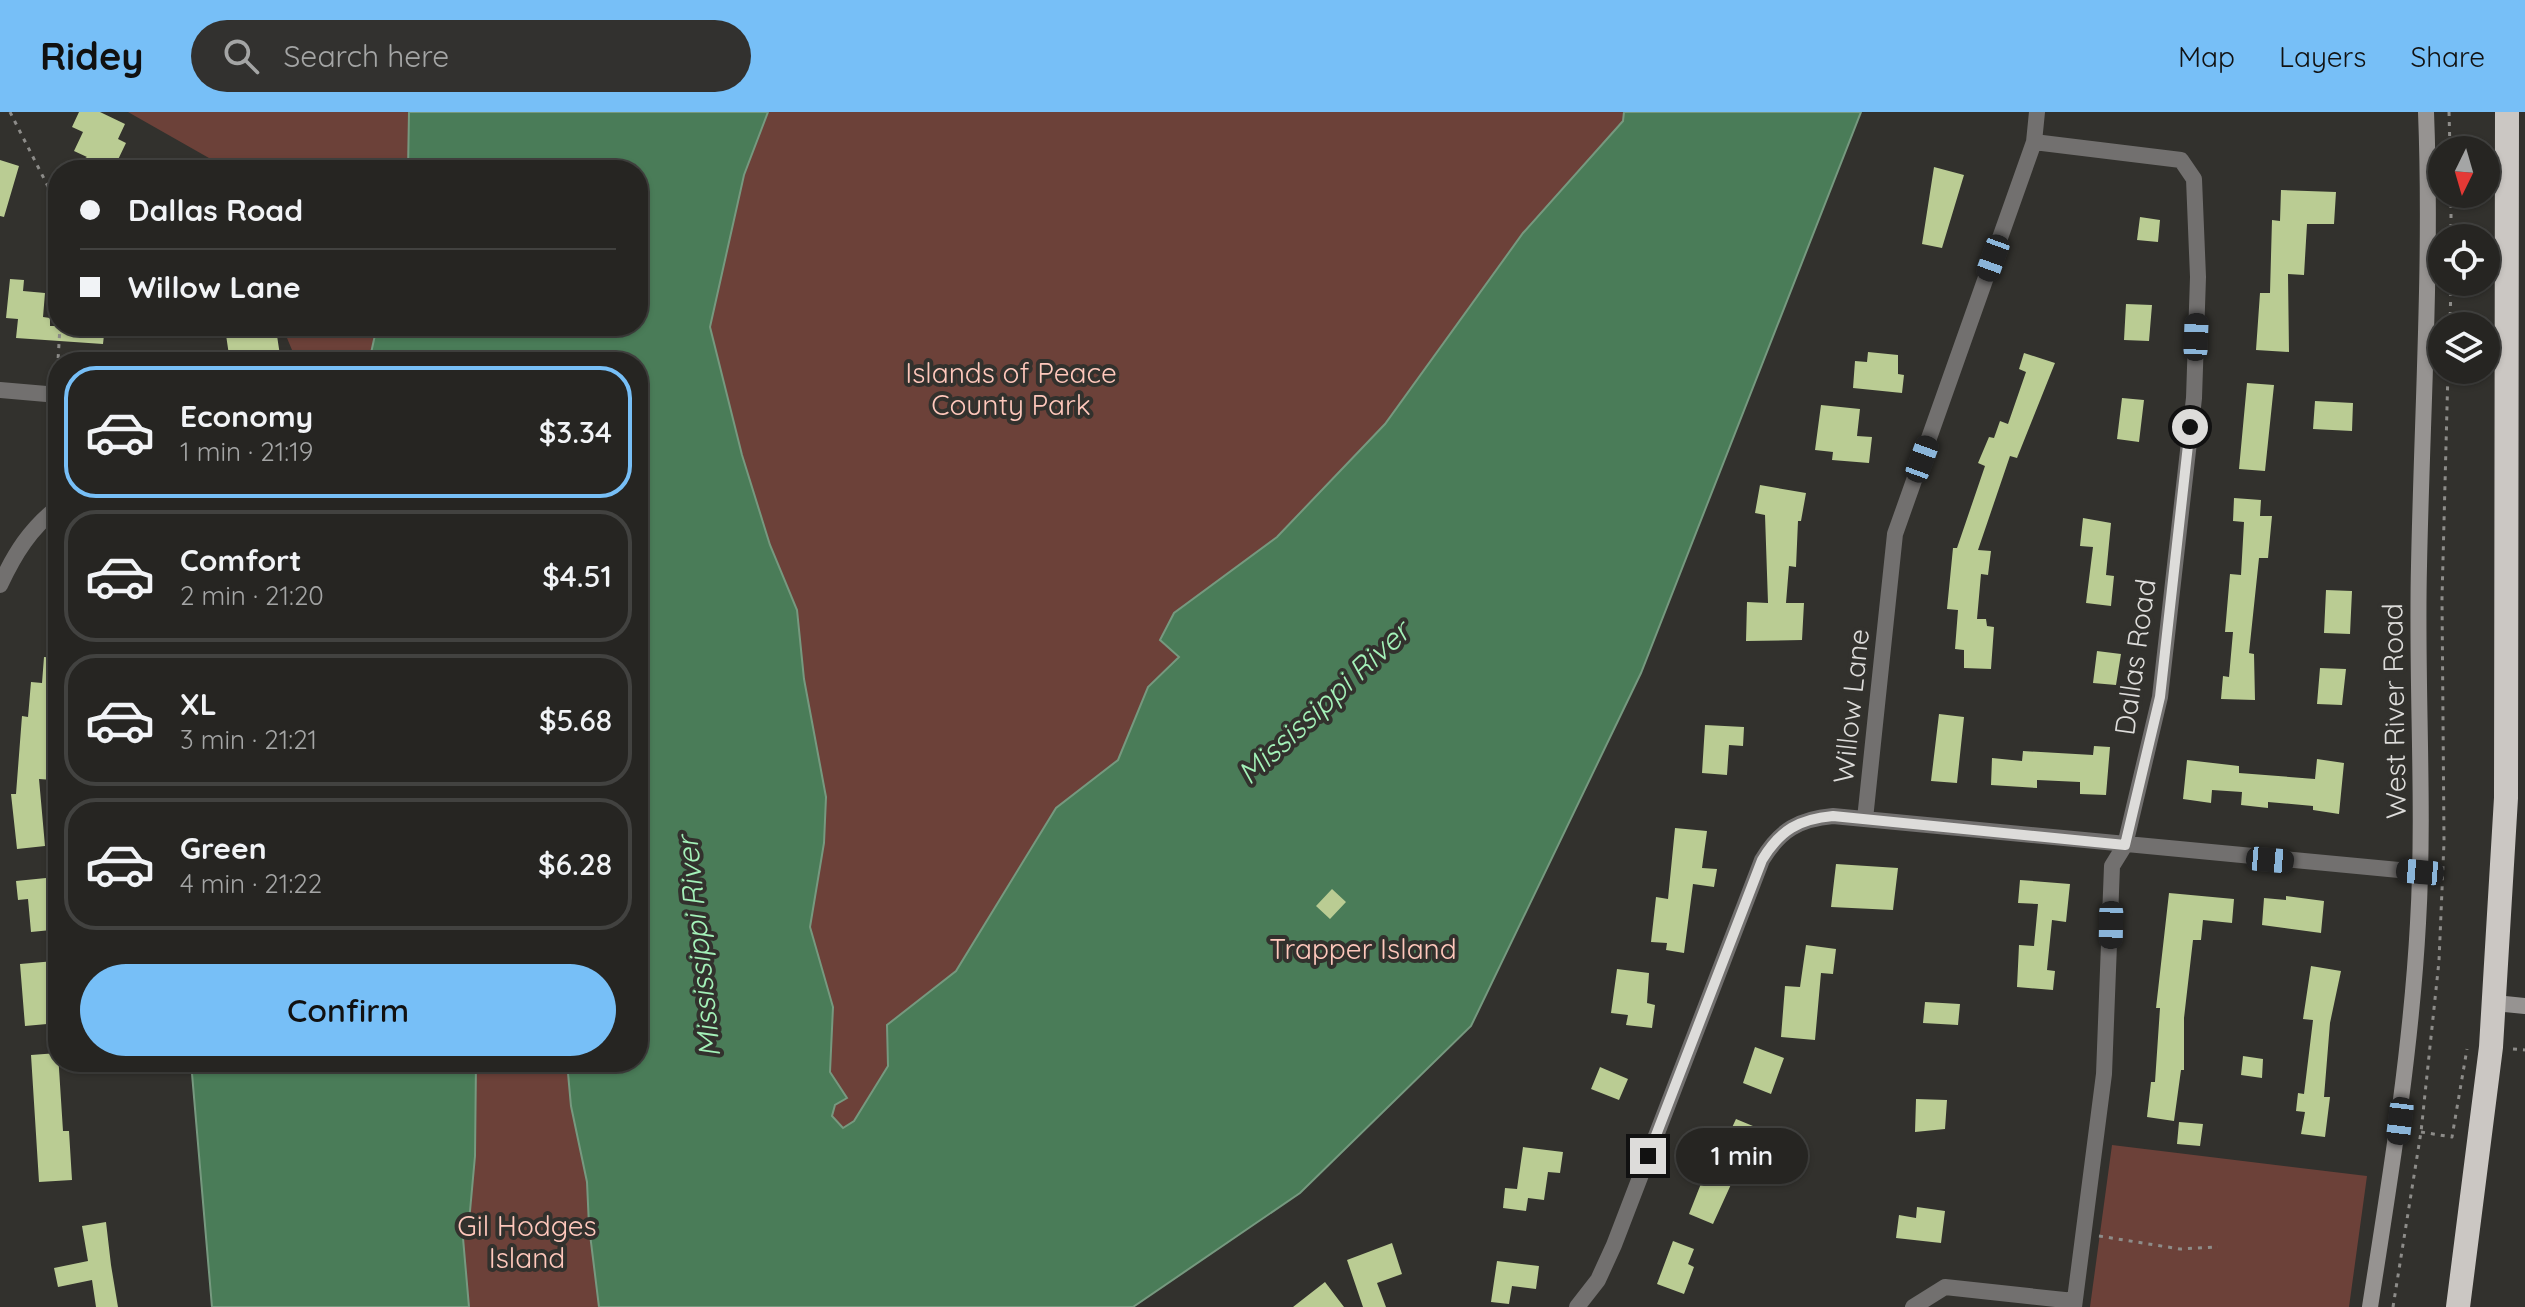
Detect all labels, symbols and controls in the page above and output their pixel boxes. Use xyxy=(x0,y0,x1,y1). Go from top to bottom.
search box xyxy=(191,20,751,92)
text: Ridey xyxy=(40,32,143,80)
icon: search xyxy=(219,34,263,78)
text: Search here xyxy=(283,37,449,75)
text: Map xyxy=(2178,39,2235,74)
text: Layers xyxy=(2279,39,2366,74)
text: Share xyxy=(2410,39,2485,74)
north arrow xyxy=(2428,136,2500,208)
map controls xyxy=(2428,136,2500,384)
text: Dallas Road xyxy=(128,191,303,229)
button: locate xyxy=(2428,224,2500,296)
car xyxy=(1974,231,2012,285)
text: Willow Lane xyxy=(128,268,301,306)
button: layers xyxy=(2428,312,2500,384)
car xyxy=(2183,313,2209,361)
park label: Islands of Peace County Park xyxy=(905,355,1117,422)
icon: car xyxy=(84,396,156,468)
text: Economy xyxy=(180,397,313,435)
route start xyxy=(2172,409,2208,445)
text: $3.34 xyxy=(539,413,612,451)
car xyxy=(1903,432,1941,486)
text: 1 min · 21:19 xyxy=(180,435,313,468)
icon: car xyxy=(84,540,156,612)
text: Comfort xyxy=(180,541,301,579)
text: $4.51 xyxy=(542,557,612,595)
street label: Dallas Road xyxy=(2106,577,2163,737)
text: 2 min · 21:20 xyxy=(180,579,324,612)
street label: West River Road xyxy=(2374,603,2413,819)
water label: Mississippi River xyxy=(1229,610,1420,792)
street label: Willow Lane xyxy=(1825,627,1876,785)
icon: car xyxy=(84,684,156,756)
text: XL xyxy=(180,685,217,723)
text: $5.68 xyxy=(539,701,612,739)
text: 3 min · 21:21 xyxy=(180,723,317,756)
icon: car xyxy=(84,828,156,900)
text: Green xyxy=(180,829,267,867)
water label: Mississippi River xyxy=(667,831,729,1060)
text: $6.28 xyxy=(538,845,612,883)
car xyxy=(2245,846,2295,874)
car xyxy=(2395,858,2445,886)
text: 4 min · 21:22 xyxy=(180,867,322,900)
car xyxy=(2099,901,2123,949)
park label: Trapper Island xyxy=(1269,931,1457,966)
button: Confirm xyxy=(80,964,616,1056)
car xyxy=(2385,1096,2415,1146)
callout: 1 min xyxy=(1676,1128,1808,1184)
route end xyxy=(1630,1138,1666,1174)
text: 1 min xyxy=(1711,1139,1773,1172)
park label: Gil Hodges Island xyxy=(457,1208,597,1275)

